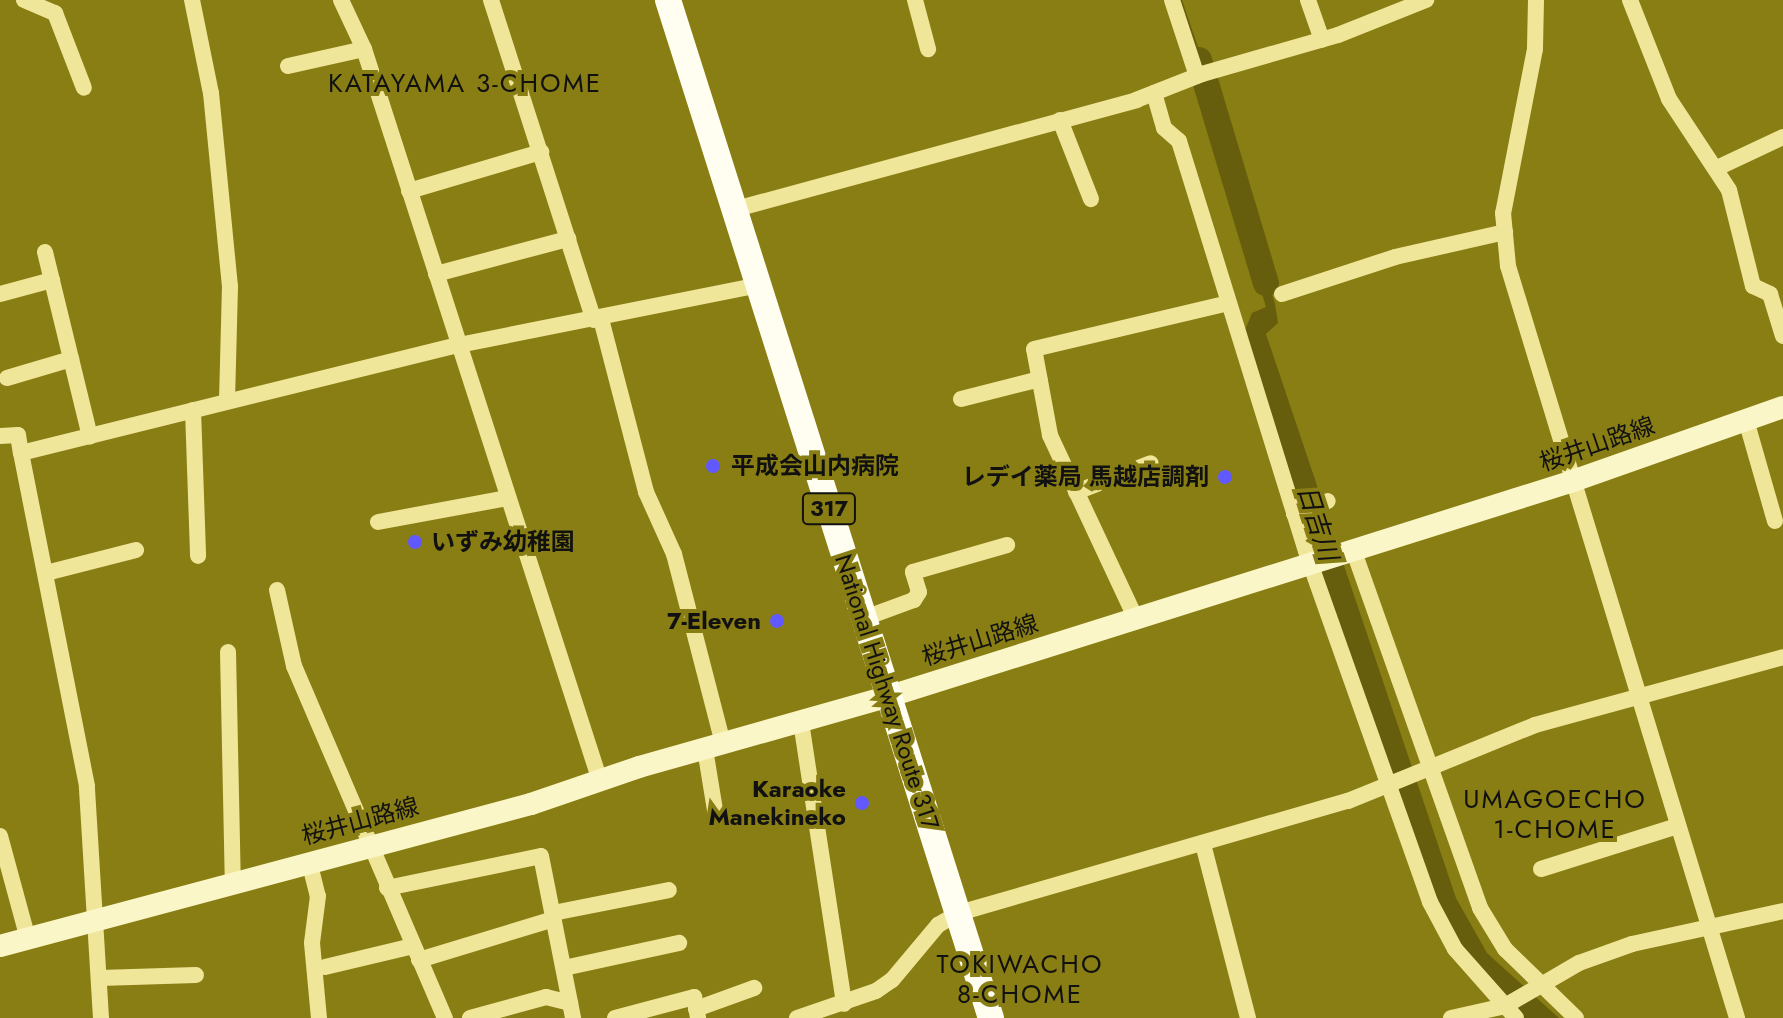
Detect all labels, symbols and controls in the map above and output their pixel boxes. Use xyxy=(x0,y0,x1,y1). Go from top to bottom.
district label: KATAYAMA 3-CHOME xyxy=(328,68,602,100)
street label: 桜井山路線 xyxy=(1536,411,1658,477)
place label: 平成会山内病院 xyxy=(731,452,899,480)
marker: 平成会山内病院 xyxy=(702,455,724,477)
place label: レデイ薬局 馬越店調剤 xyxy=(962,463,1209,491)
marker: レデイ薬局 馬越店調剤 xyxy=(1216,468,1234,486)
water label: 日吉川 xyxy=(1290,481,1344,565)
road number: 317 xyxy=(801,491,857,527)
place label: いずみ幼稚園 xyxy=(431,528,575,556)
marker: いずみ幼稚園 xyxy=(406,533,424,551)
street label: National Highway Route 317 xyxy=(829,551,945,833)
place label: 7-Eleven xyxy=(667,607,761,635)
street label: 桜井山路線 xyxy=(918,609,1042,671)
marker: 7-Eleven xyxy=(768,612,786,630)
place label: Karaoke Manekineko xyxy=(708,775,846,831)
district label: UMAGOECHO 1-CHOME xyxy=(1463,784,1647,846)
street label: 桜井山路線 xyxy=(298,792,422,850)
marker: Karaoke Manekineko xyxy=(853,794,871,812)
district label: TOKIWACHO 8-CHOME xyxy=(937,949,1103,1010)

